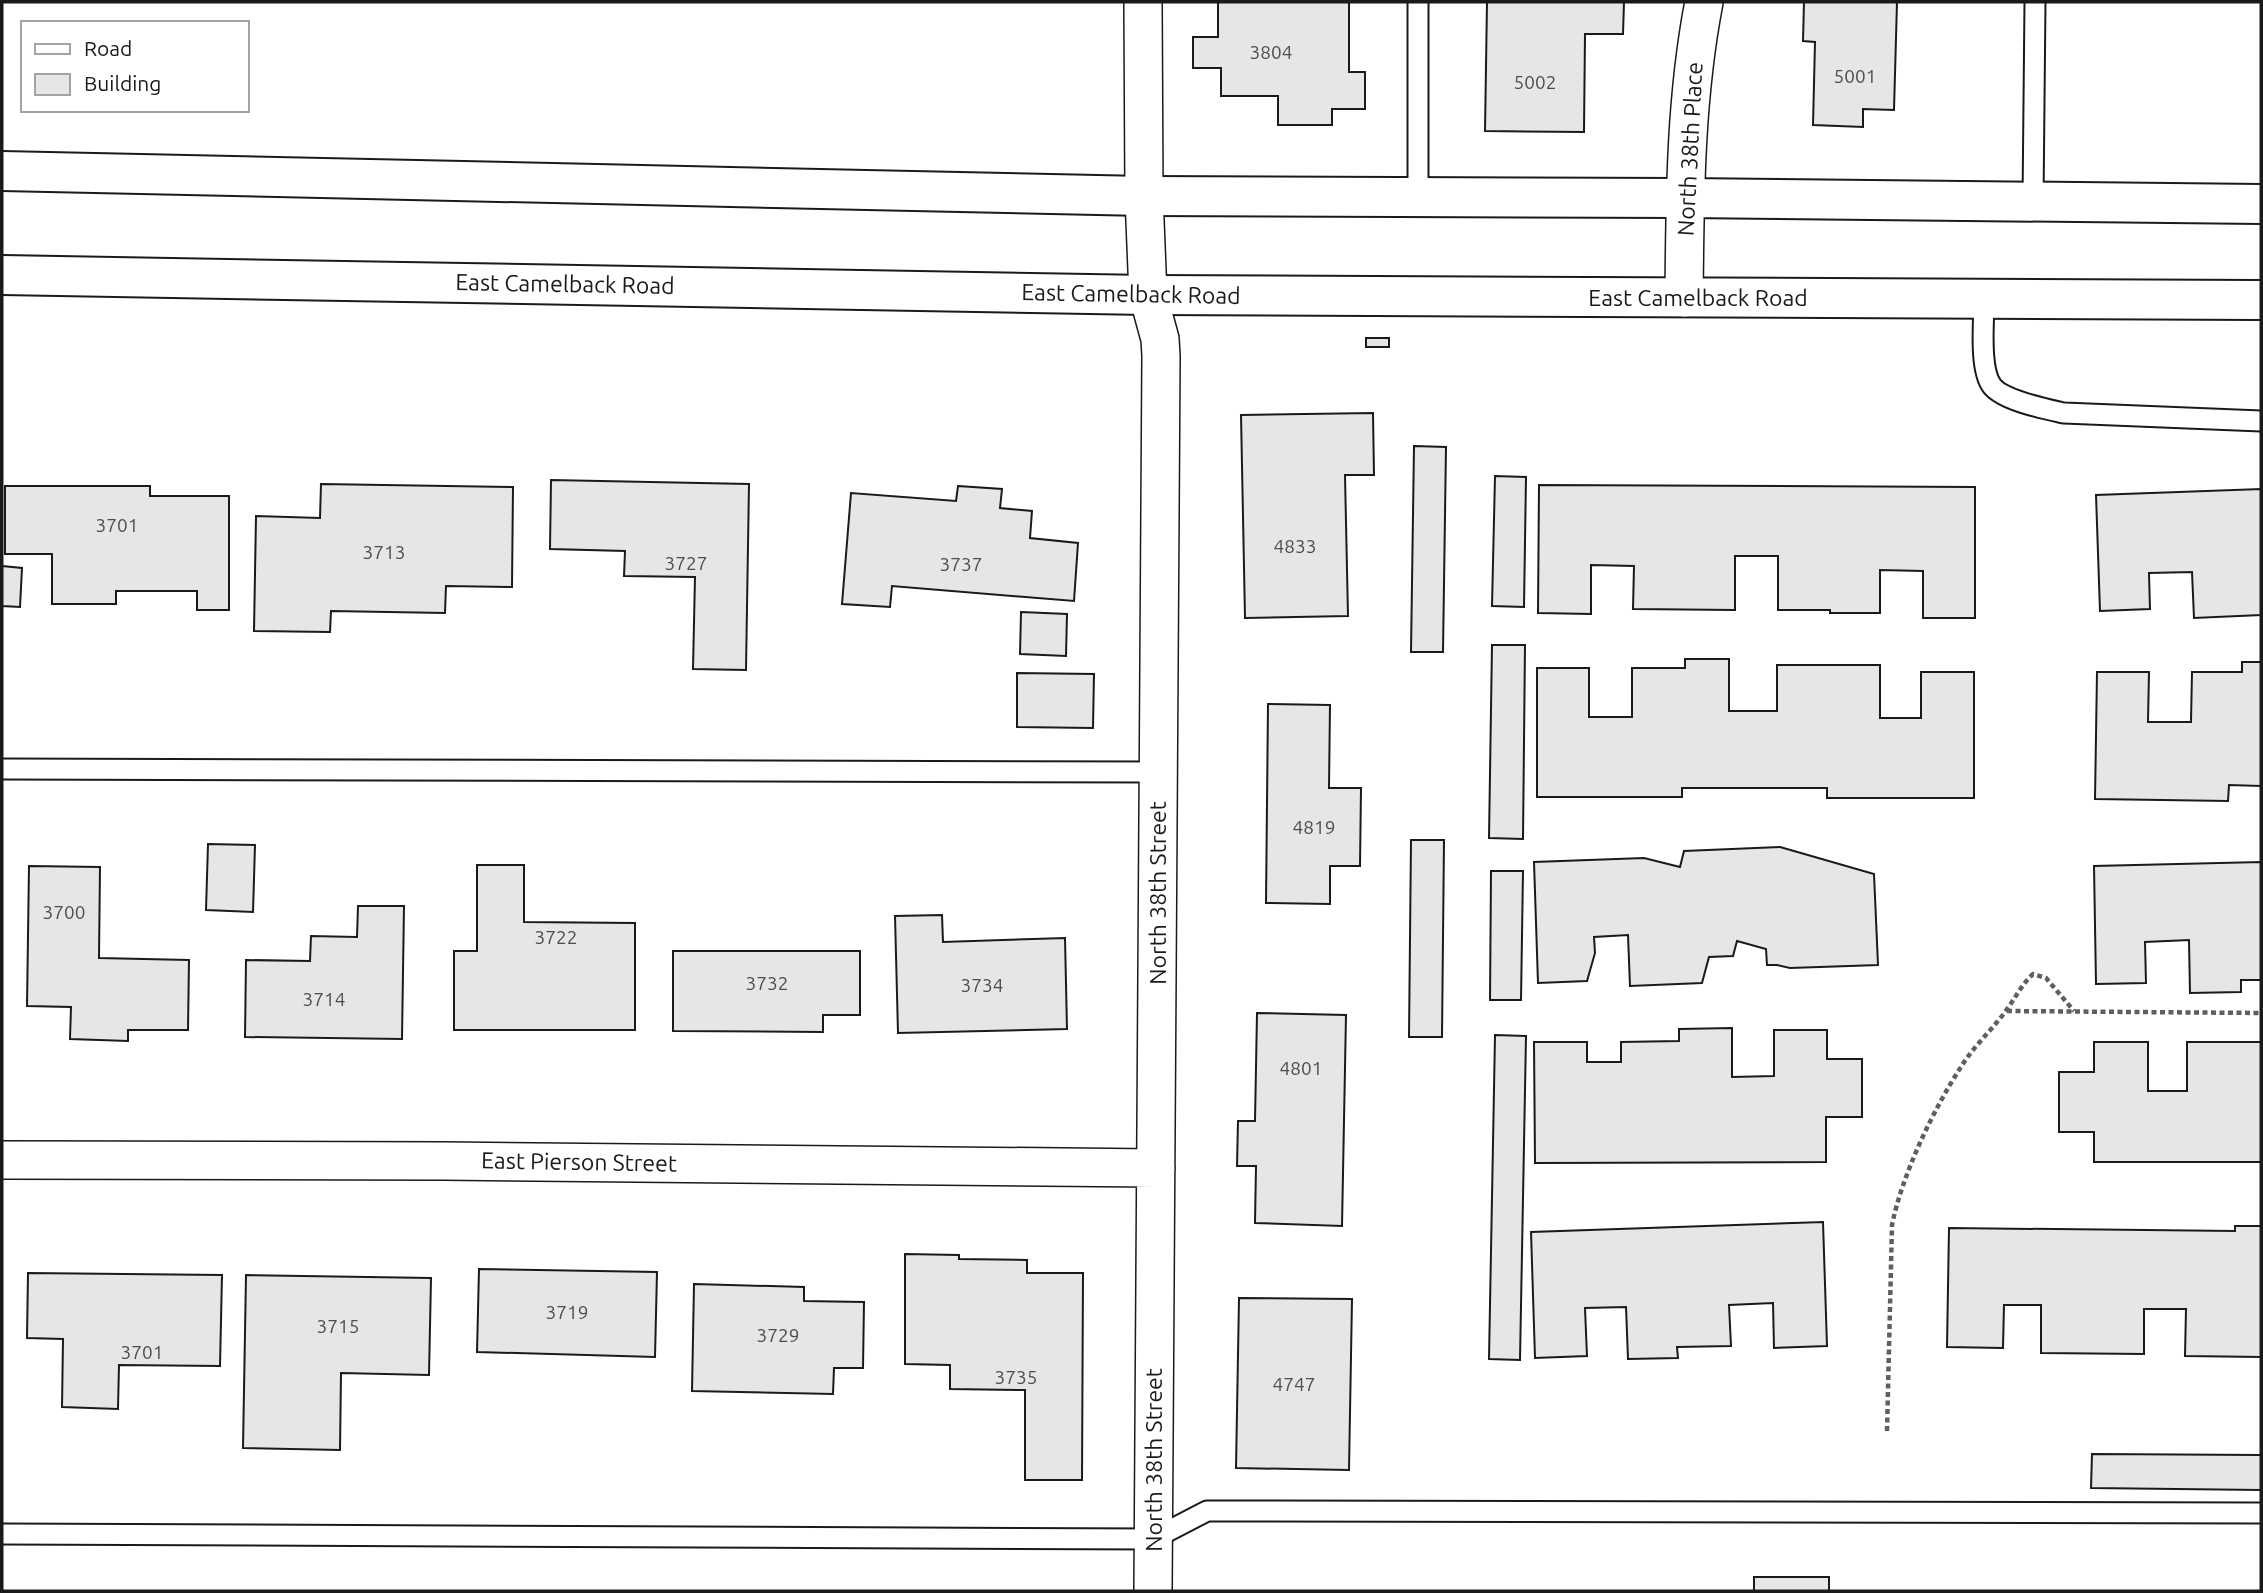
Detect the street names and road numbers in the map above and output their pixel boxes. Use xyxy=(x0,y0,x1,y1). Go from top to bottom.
street label: North 38th Place xyxy=(1672,61,1707,237)
street label: East Camelback Road xyxy=(455,269,675,298)
street label: East Camelback Road xyxy=(1021,279,1241,308)
street label: East Camelback Road xyxy=(1588,285,1808,310)
street label: North 38th Street xyxy=(1145,801,1170,985)
street label: East Pierson Street xyxy=(481,1147,677,1176)
street label: North 38th Street xyxy=(1141,1368,1166,1552)

